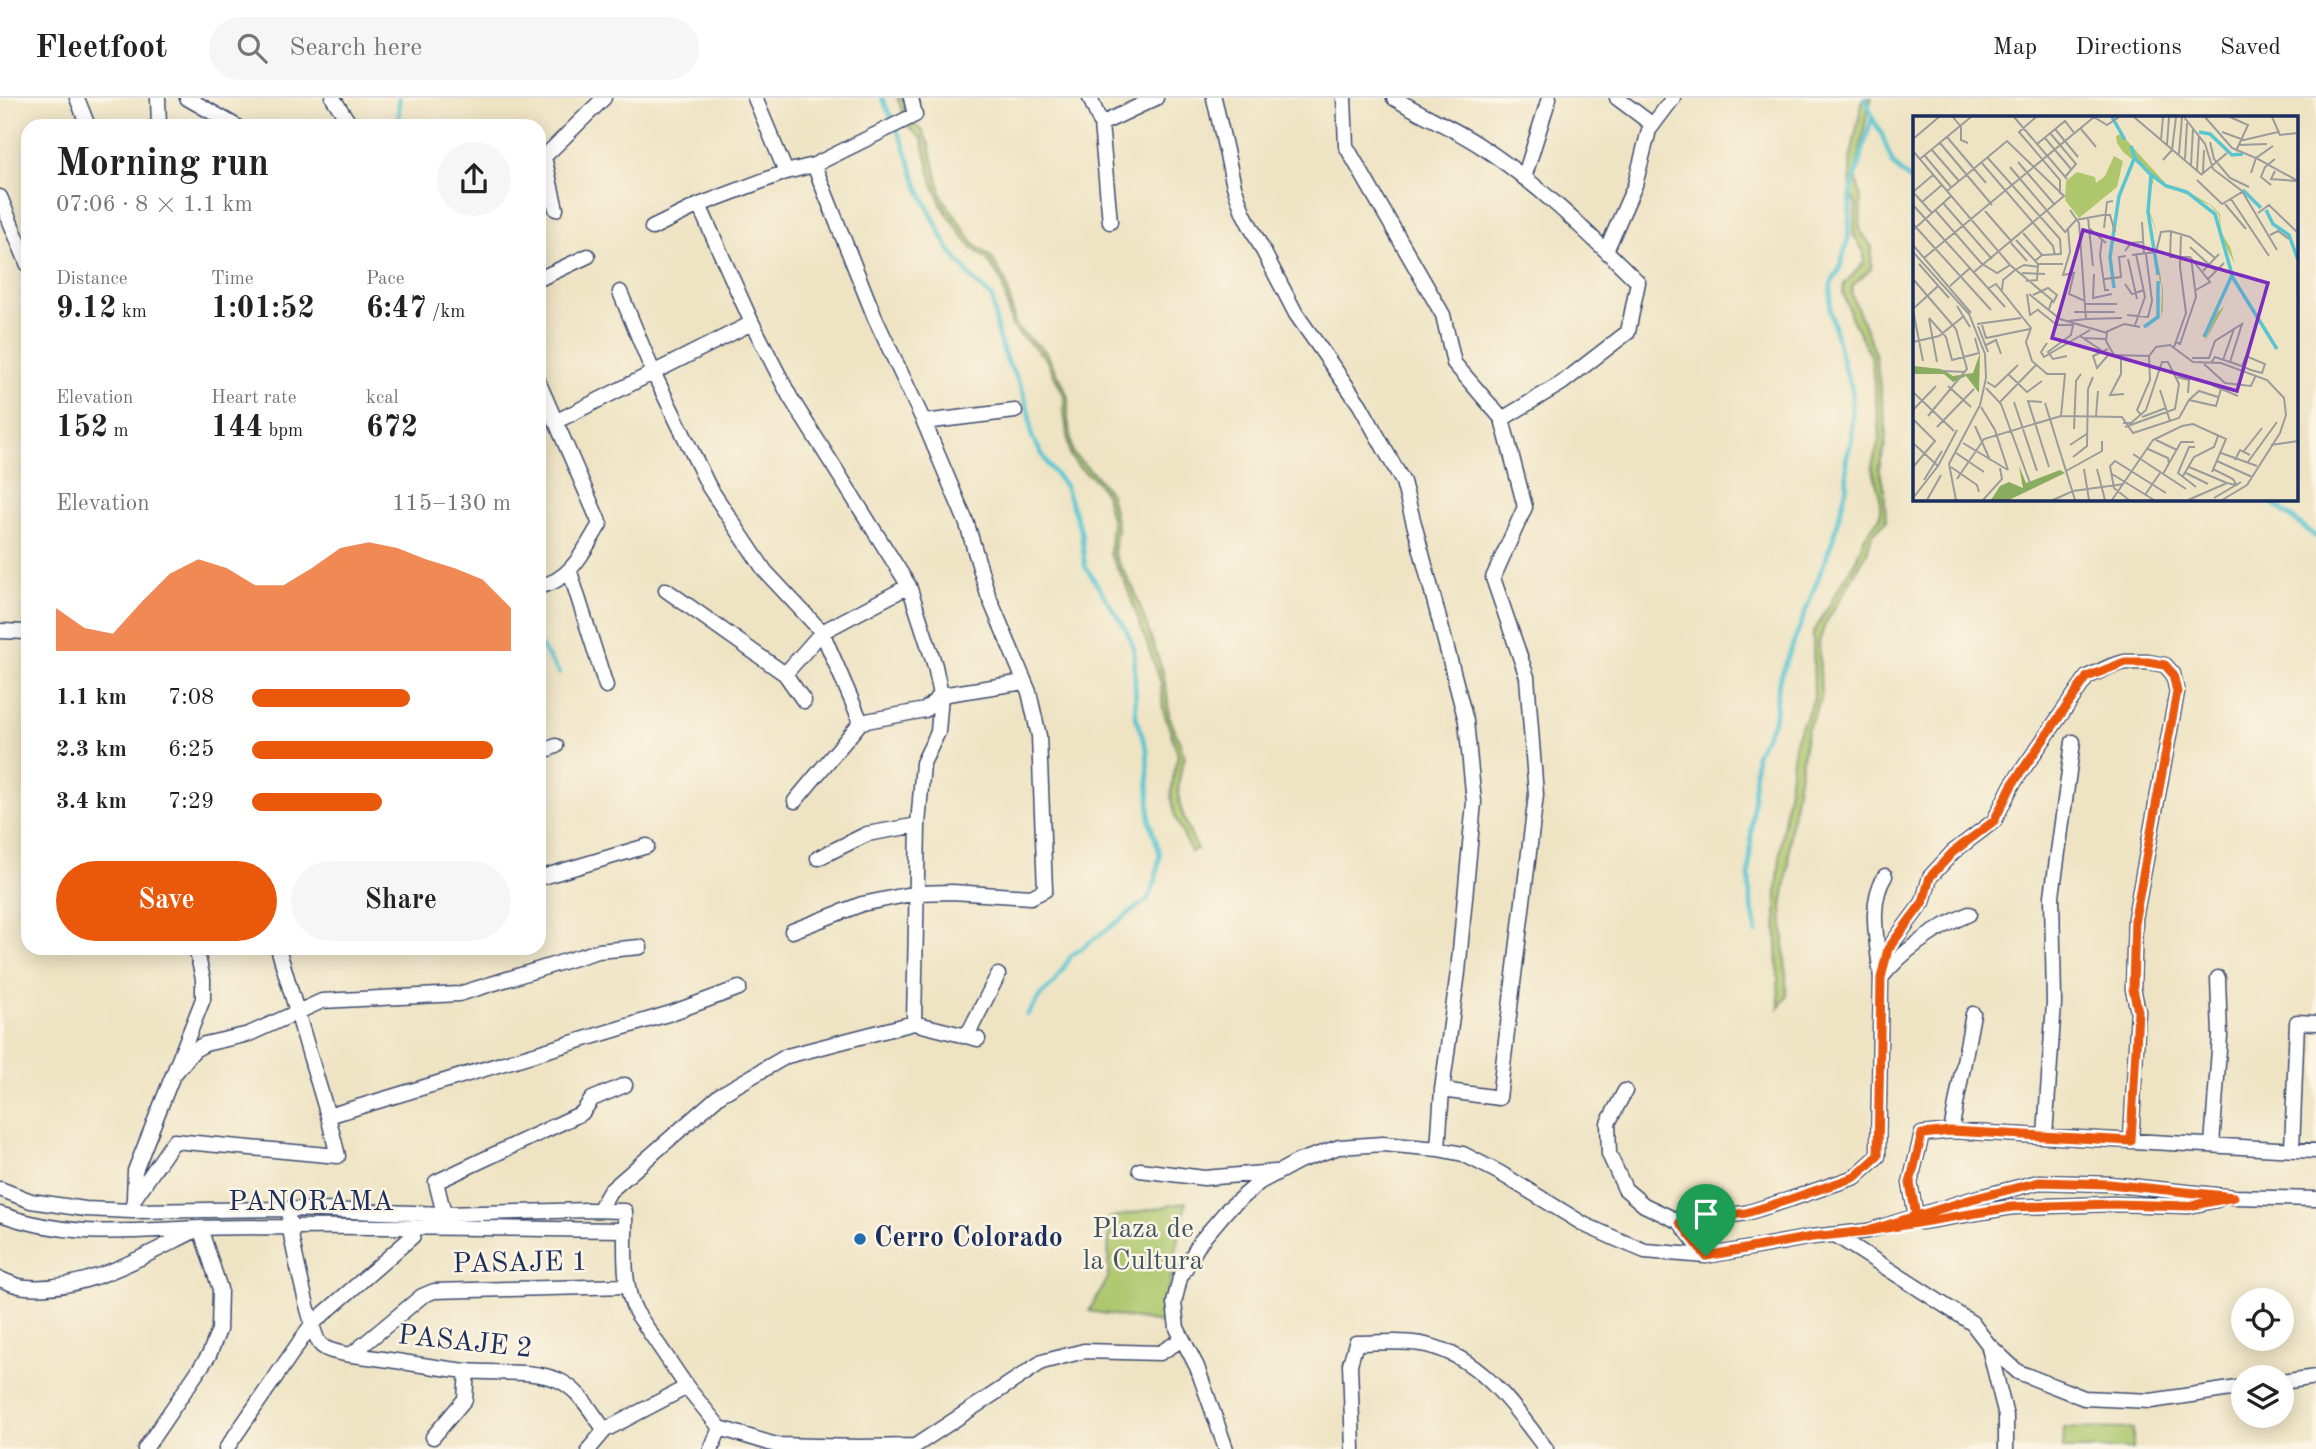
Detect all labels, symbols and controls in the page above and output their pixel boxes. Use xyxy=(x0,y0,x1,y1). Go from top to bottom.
search box xyxy=(209,17,699,80)
icon: search xyxy=(233,29,271,67)
text: Fleetfoot xyxy=(35,32,167,65)
text: Search here xyxy=(289,35,422,61)
text: Map xyxy=(1993,36,2037,60)
text: Directions xyxy=(2075,36,2182,60)
text: Saved xyxy=(2220,36,2281,60)
inset map xyxy=(1913,116,2298,500)
button: share xyxy=(437,142,511,216)
text: Morning run xyxy=(56,146,269,184)
text: 07:06 · 8 × 1.1 km xyxy=(56,193,253,216)
text: Distance xyxy=(56,270,128,289)
text: Time xyxy=(211,270,254,289)
text: Pace xyxy=(366,270,405,289)
text: 9.12 xyxy=(56,294,117,324)
text: 1:01:52 xyxy=(211,294,315,324)
text: 6:47 xyxy=(366,294,427,324)
text: km xyxy=(117,303,147,322)
text: /km xyxy=(427,303,465,322)
text: Elevation xyxy=(56,389,133,408)
text: Heart rate xyxy=(211,389,296,408)
text: kcal xyxy=(366,389,399,408)
text: 152 xyxy=(56,413,108,443)
text: 144 xyxy=(211,413,263,443)
text: 672 xyxy=(366,413,418,443)
text: m xyxy=(108,422,129,441)
text: bpm xyxy=(263,422,303,441)
text: Elevation xyxy=(56,492,150,515)
text: 115–130 m xyxy=(392,492,511,515)
text: 1.1 km xyxy=(56,686,127,709)
text: 7:08 xyxy=(168,686,214,709)
text: 2.3 km xyxy=(56,738,127,761)
text: 6:25 xyxy=(168,738,214,761)
text: 3.4 km xyxy=(56,790,127,813)
text: 7:29 xyxy=(168,790,214,813)
button: Save xyxy=(56,861,277,941)
button: Share xyxy=(291,861,511,941)
pin xyxy=(1676,1184,1736,1256)
street label: PANORAMA xyxy=(228,1189,394,1217)
icon: arrive xyxy=(1687,1195,1725,1233)
park label: Plaza de la Cultura xyxy=(1083,1216,1203,1276)
place label: Cerro Colorado xyxy=(874,1225,1063,1253)
marker: Cerro Colorado xyxy=(852,1231,868,1247)
street label: PASAJE 1 xyxy=(452,1249,588,1279)
map controls xyxy=(2231,1288,2294,1428)
button: locate xyxy=(2231,1288,2294,1351)
street label: PASAJE 2 xyxy=(396,1322,534,1364)
button: layers xyxy=(2231,1365,2294,1428)

